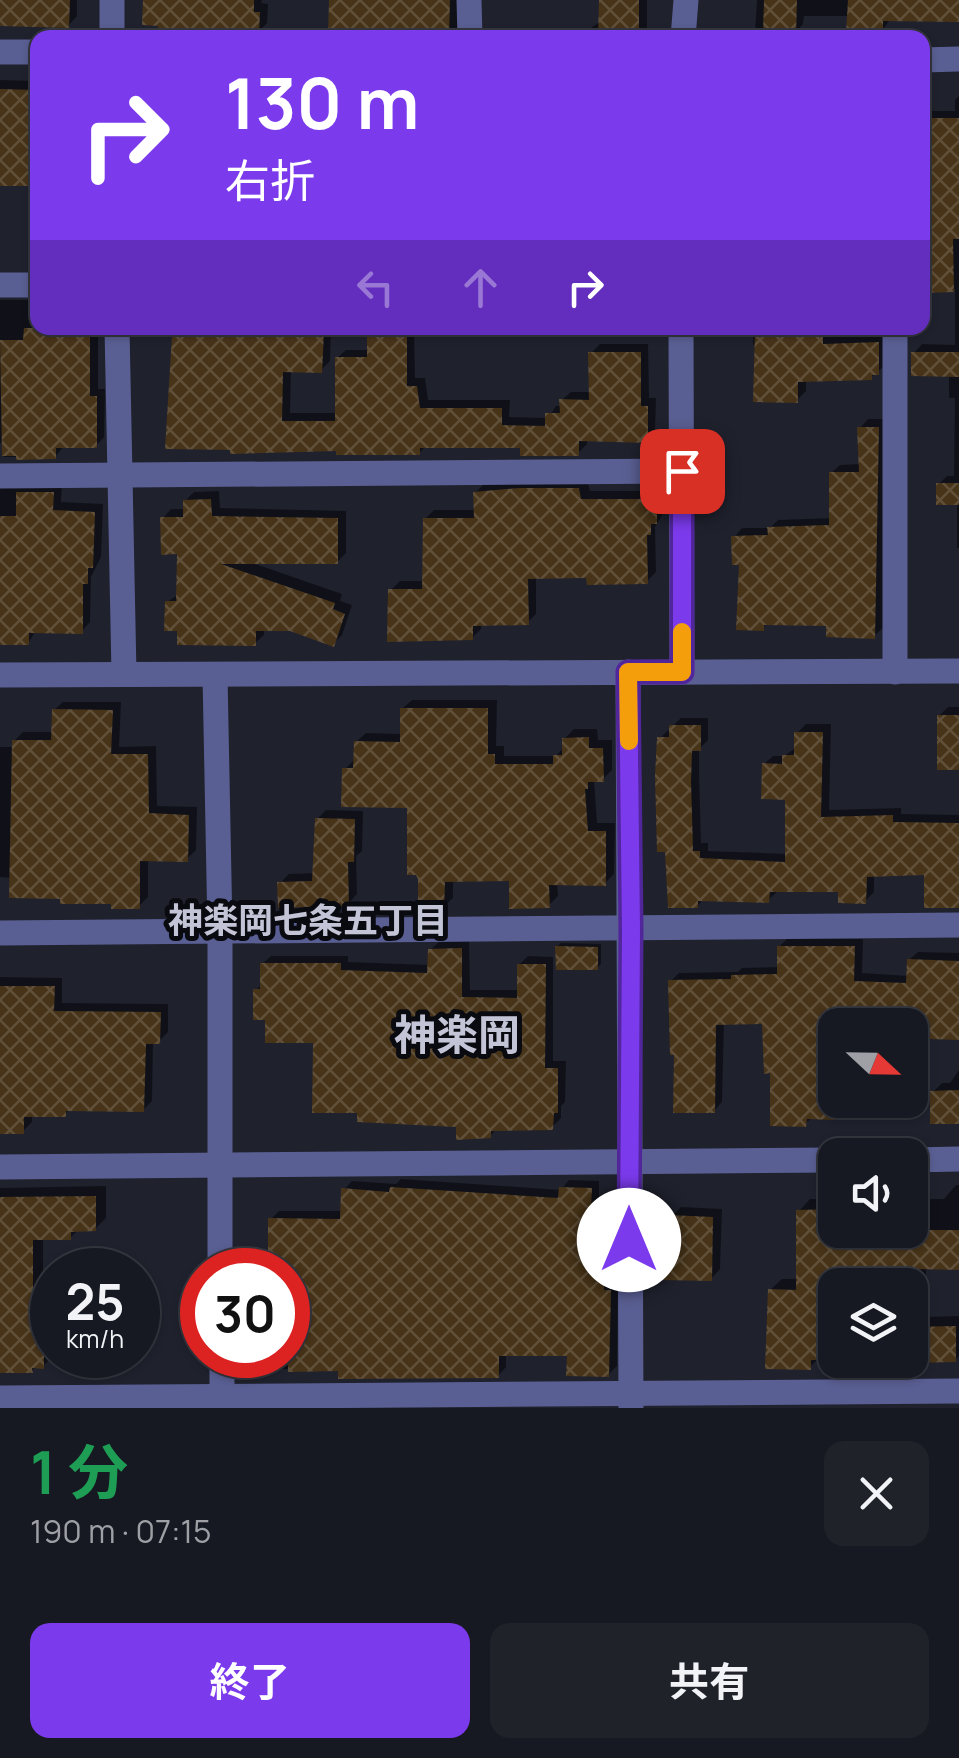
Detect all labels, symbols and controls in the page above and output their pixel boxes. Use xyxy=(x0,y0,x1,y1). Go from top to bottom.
text: 130 m xyxy=(225,54,419,150)
icon: right xyxy=(60,70,190,200)
text: 右折 xyxy=(225,149,315,211)
icon: left xyxy=(348,260,403,315)
icon: ahead xyxy=(453,260,508,315)
icon: right xyxy=(558,260,613,315)
pin xyxy=(640,429,725,514)
icon: arrive xyxy=(655,444,710,499)
district label: 神楽岡七条五丁目 xyxy=(168,896,448,944)
district label: 神楽岡 xyxy=(394,1005,520,1063)
north arrow xyxy=(818,1008,928,1118)
map controls xyxy=(818,1008,928,1378)
button: sound xyxy=(818,1138,928,1248)
position arrow xyxy=(577,1188,681,1292)
speed limit sign: 30 xyxy=(180,1248,310,1378)
text: 25 xyxy=(65,1267,125,1335)
button: layers xyxy=(818,1268,928,1378)
text: km/h xyxy=(66,1321,124,1356)
text: 1 分 xyxy=(30,1430,128,1512)
button: close xyxy=(824,1441,929,1546)
text: 190 m · 07:15 xyxy=(30,1509,212,1553)
button: 終了 xyxy=(30,1623,470,1738)
button: 共有 xyxy=(490,1623,929,1738)

